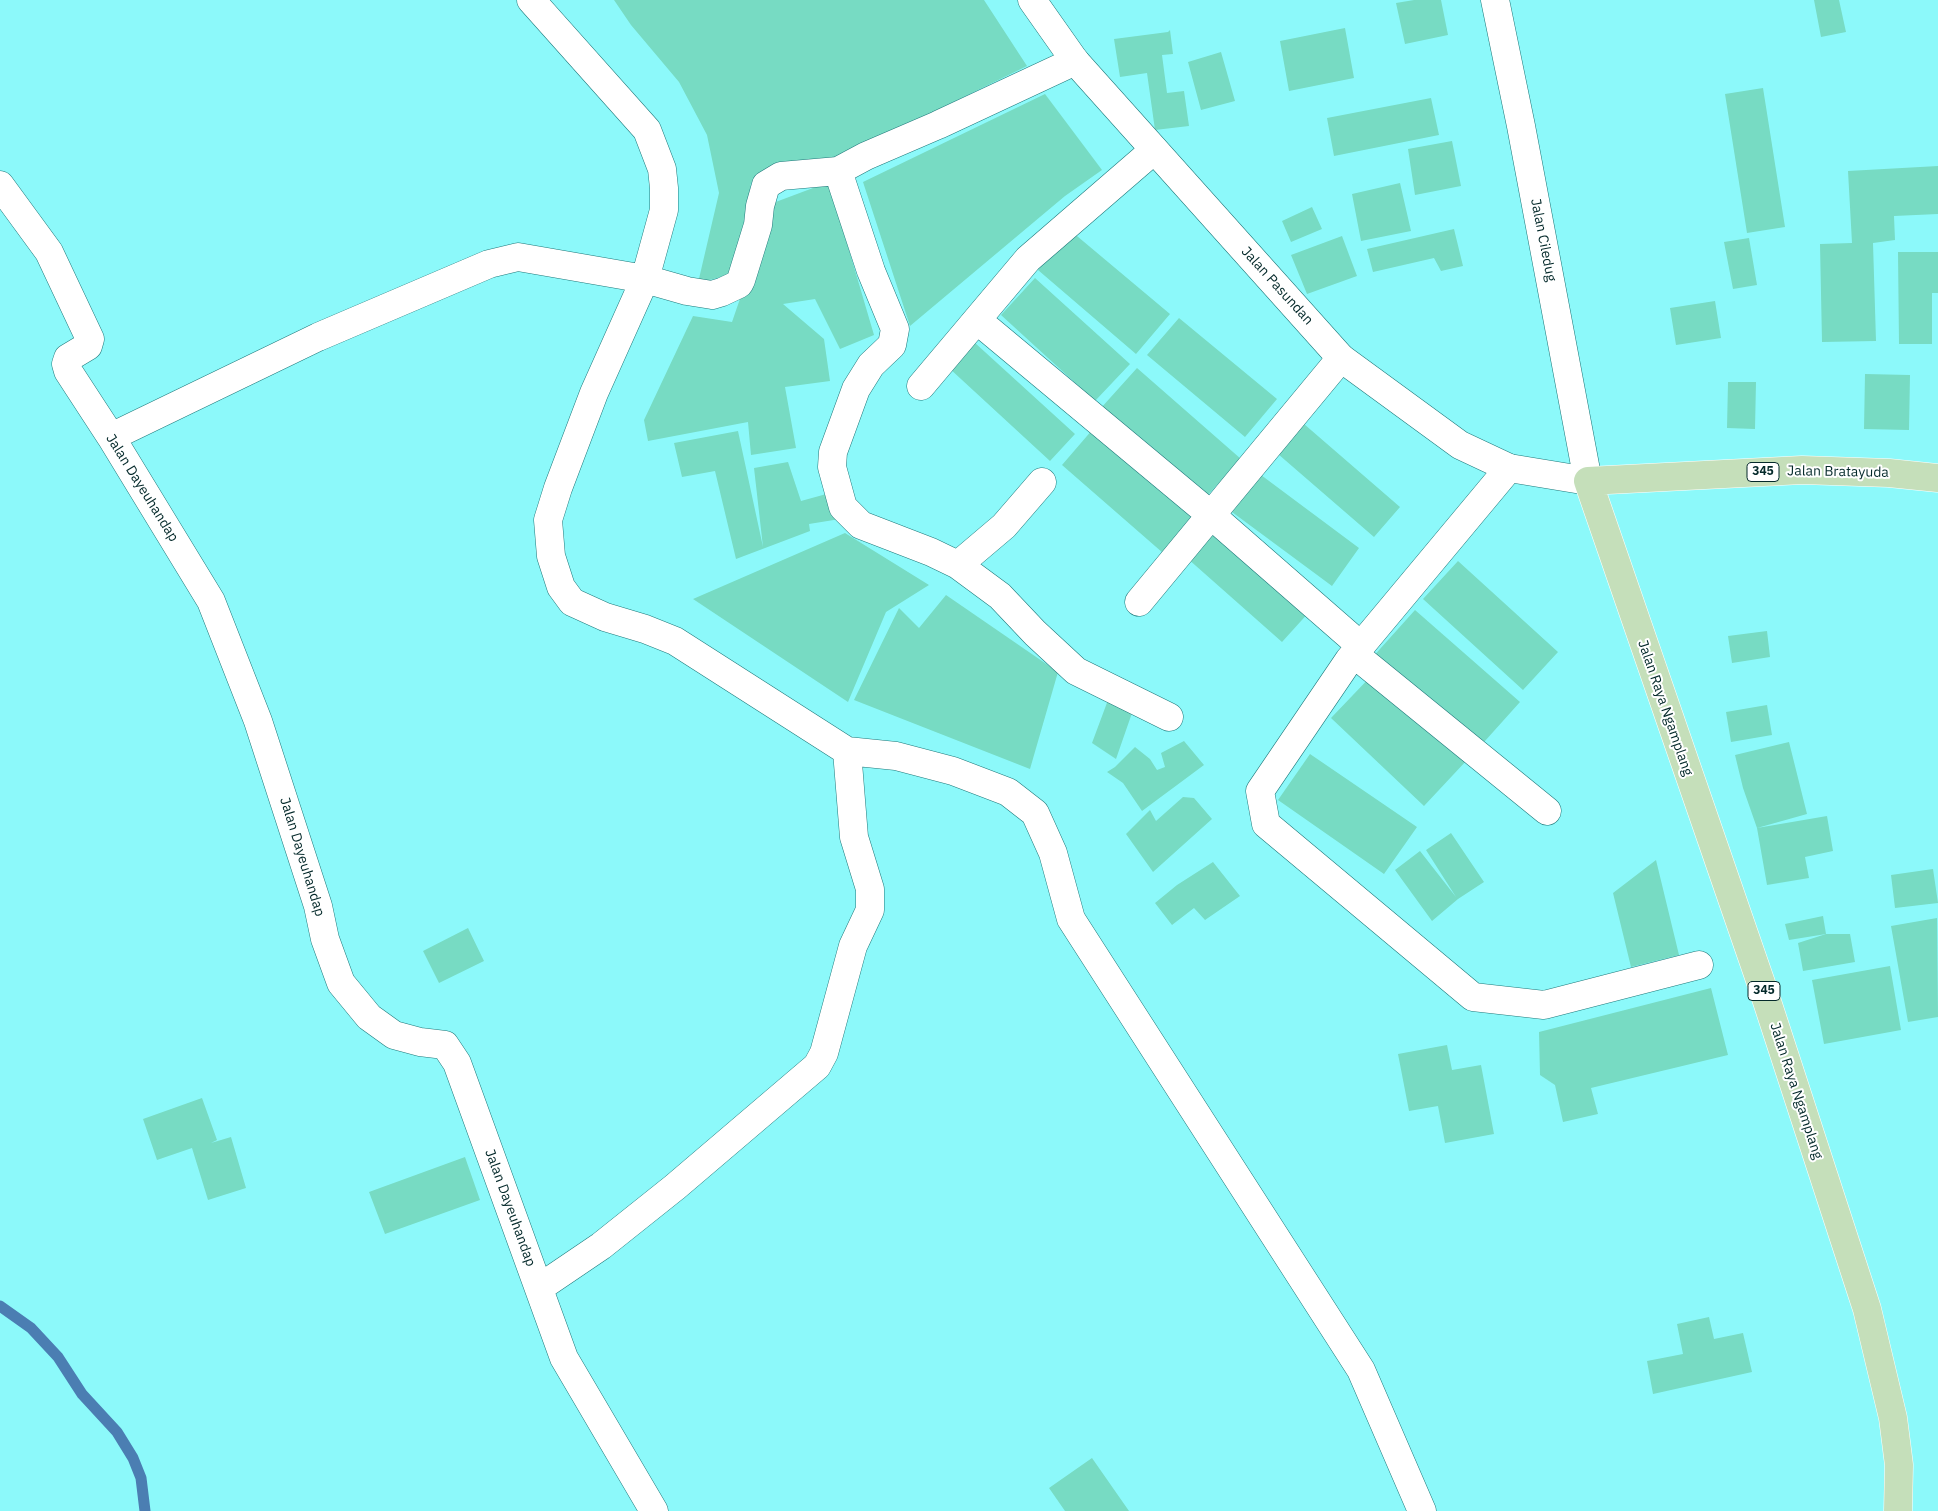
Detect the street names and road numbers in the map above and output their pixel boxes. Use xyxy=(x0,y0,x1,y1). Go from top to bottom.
street label: Jalan Ciledug xyxy=(1527,197,1559,283)
street label: Jalan Pasundan xyxy=(1238,244,1316,328)
street label: Jalan Dayeuhandap xyxy=(102,431,182,545)
road number: 345 xyxy=(1747,462,1779,482)
street label: Jalan Bratayuda xyxy=(1787,463,1889,481)
street label: Jalan Raya Ngamplang xyxy=(1634,638,1696,778)
street label: Jalan Dayeuhandap xyxy=(276,795,328,919)
road number: 345 xyxy=(1748,981,1780,1000)
street label: Jalan Raya Ngamplang xyxy=(1766,1021,1826,1161)
street label: Jalan Dayeuhandap xyxy=(481,1147,539,1269)

